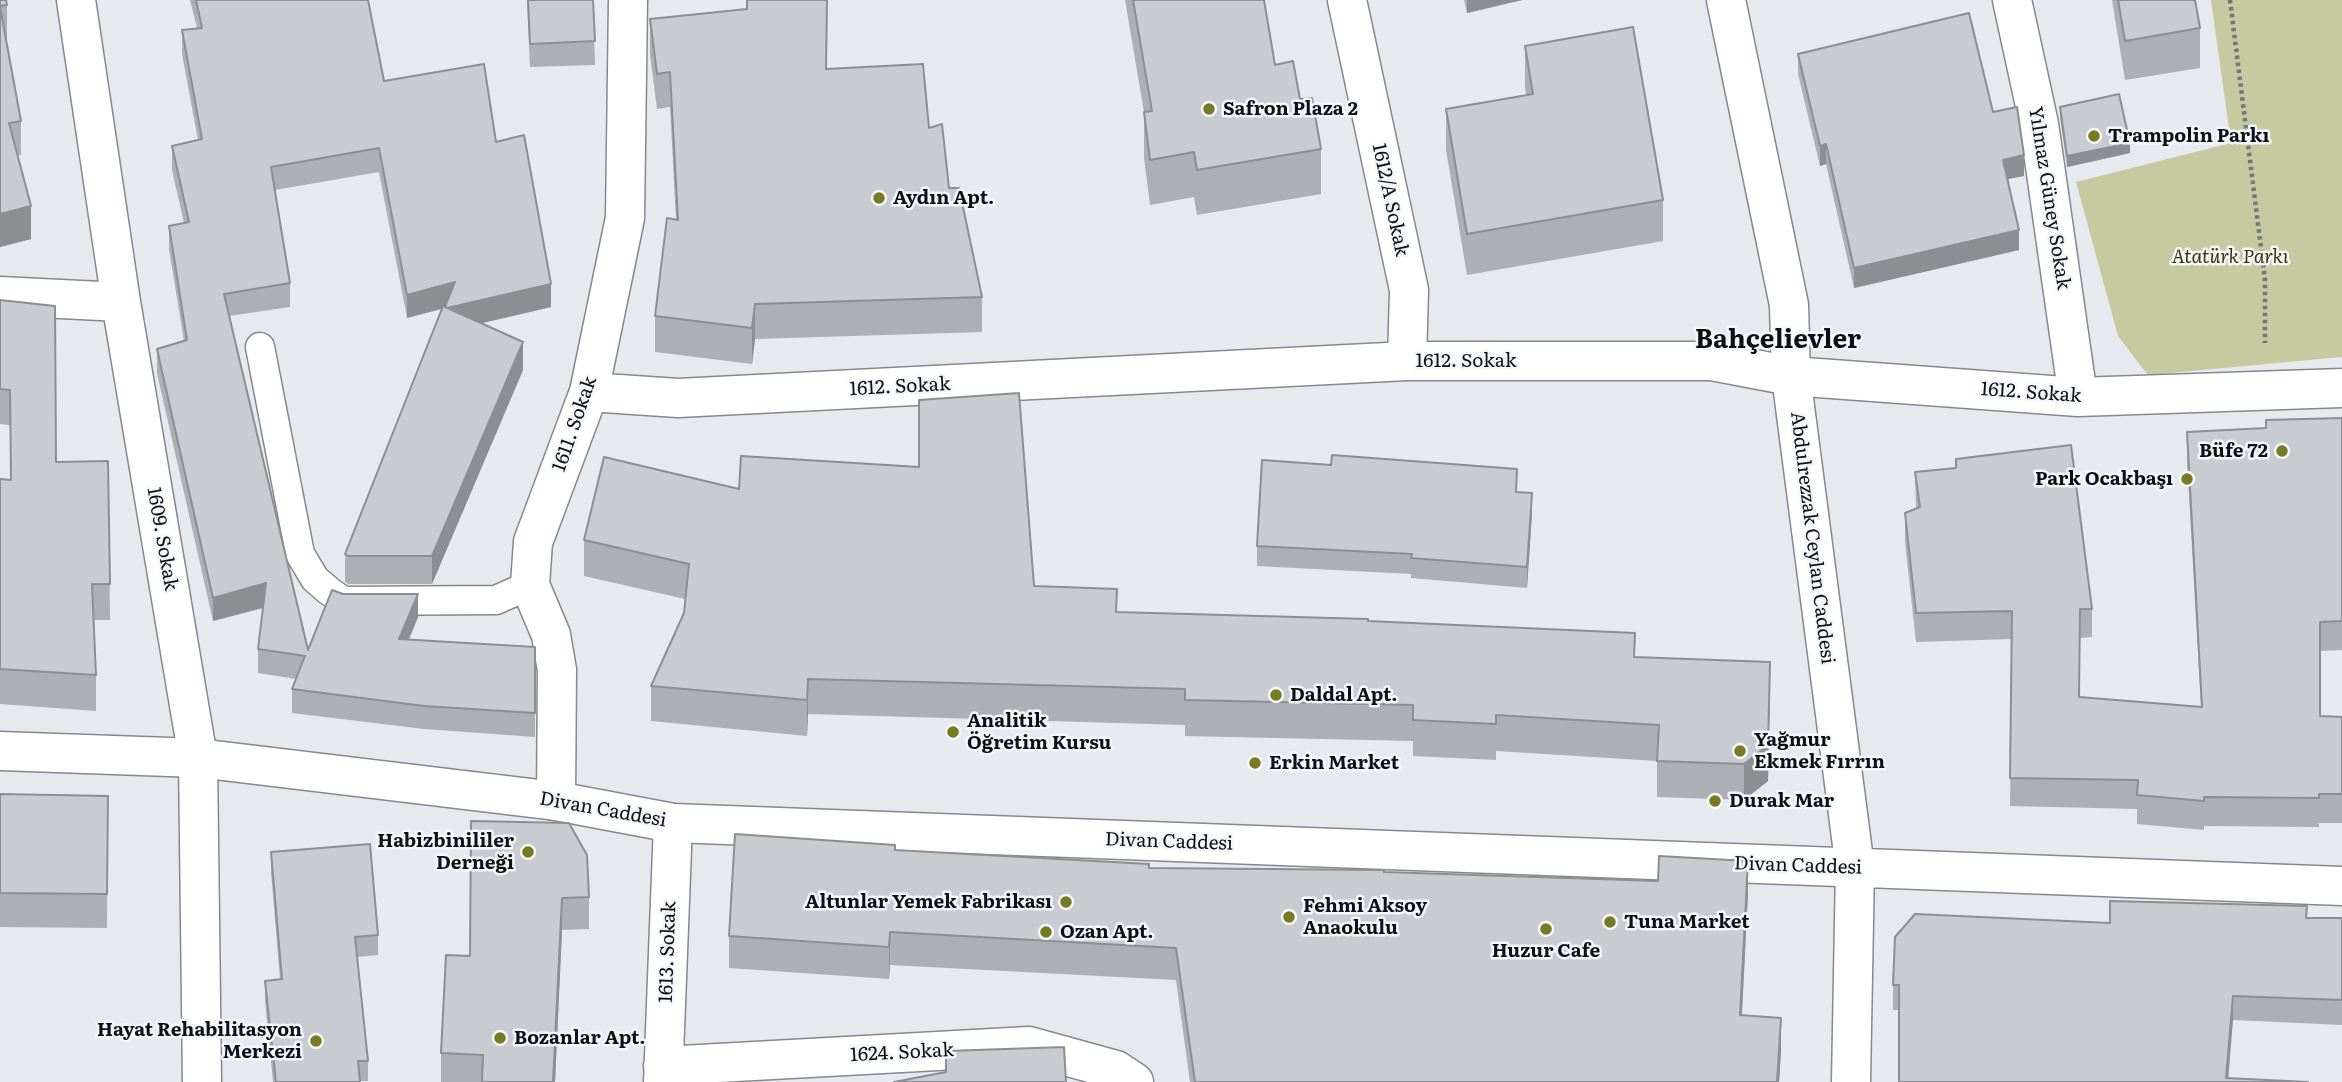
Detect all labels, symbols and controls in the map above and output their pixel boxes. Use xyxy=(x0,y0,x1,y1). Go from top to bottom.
place label: Safron Plaza 2 xyxy=(1223,98,1358,120)
marker: Safron Plaza 2 xyxy=(1201,101,1217,117)
street label: Yılmaz Güney Sokak xyxy=(2023,105,2075,291)
place label: Trampolin Parkı xyxy=(2108,125,2270,147)
marker: Trampolin Parkı xyxy=(2086,128,2102,144)
street label: 1612/A Sokak xyxy=(1367,141,1413,259)
place label: Aydın Apt. xyxy=(893,187,994,209)
marker: Aydın Apt. xyxy=(871,190,887,206)
park label: Atatürk Parkı xyxy=(2172,246,2288,268)
district label: Bahçelievler xyxy=(1695,324,1861,356)
street label: 1612. Sokak xyxy=(1415,350,1517,372)
street label: 1611. Sokak xyxy=(548,373,602,475)
street label: 1612. Sokak xyxy=(849,373,951,401)
street label: 1612. Sokak xyxy=(1980,378,2082,408)
street label: Abdulrezzak Ceylan Caddesi xyxy=(1785,411,1839,665)
place label: Büfe 72 xyxy=(2199,440,2268,462)
marker: Büfe 72 xyxy=(2274,443,2290,459)
place label: Park Ocakbaşı xyxy=(2035,468,2173,490)
marker: Park Ocakbaşı xyxy=(2179,471,2195,487)
street label: 1609. Sokak xyxy=(142,486,182,592)
place label: Daldal Apt. xyxy=(1290,684,1398,706)
marker: Daldal Apt. xyxy=(1268,687,1284,703)
place label: Analitik Öğretim Kursu xyxy=(967,710,1111,754)
marker: Analitik Öğretim Kursu xyxy=(945,724,961,740)
place label: Yağmur Ekmek Fırrın xyxy=(1754,729,1885,773)
marker: Yağmur Ekmek Fırrın xyxy=(1732,743,1748,759)
place label: Erkin Market xyxy=(1269,752,1399,774)
marker: Erkin Market xyxy=(1247,755,1263,771)
street label: Divan Caddesi xyxy=(538,788,668,832)
place label: Durak Mar xyxy=(1729,790,1834,812)
marker: Durak Mar xyxy=(1707,793,1723,809)
street label: Divan Caddesi xyxy=(1105,828,1233,856)
place label: Habizbinililer Derneği xyxy=(377,830,514,874)
marker: Habizbinililer Derneği xyxy=(520,844,536,860)
street label: Divan Caddesi xyxy=(1734,852,1862,880)
place label: Altunlar Yemek Fabrikası xyxy=(805,891,1052,913)
marker: Altunlar Yemek Fabrikası xyxy=(1058,894,1074,910)
place label: Fehmi Aksoy Anaokulu xyxy=(1303,895,1427,939)
street label: 1613. Sokak xyxy=(655,901,681,1003)
marker: Fehmi Aksoy Anaokulu xyxy=(1281,909,1297,925)
place label: Tuna Market xyxy=(1624,911,1750,933)
marker: Tuna Market xyxy=(1602,914,1618,930)
place label: Ozan Apt. xyxy=(1060,921,1154,943)
marker: Huzur Cafe xyxy=(1538,921,1554,937)
marker: Ozan Apt. xyxy=(1038,924,1054,940)
place label: Huzur Cafe xyxy=(1492,940,1600,962)
place label: Hayat Rehabilitasyon Merkezi xyxy=(97,1019,302,1063)
place label: Bozanlar Apt. xyxy=(514,1027,646,1049)
marker: Bozanlar Apt. xyxy=(492,1030,508,1046)
marker: Hayat Rehabilitasyon Merkezi xyxy=(308,1033,324,1049)
street label: 1624. Sokak xyxy=(850,1039,954,1067)

